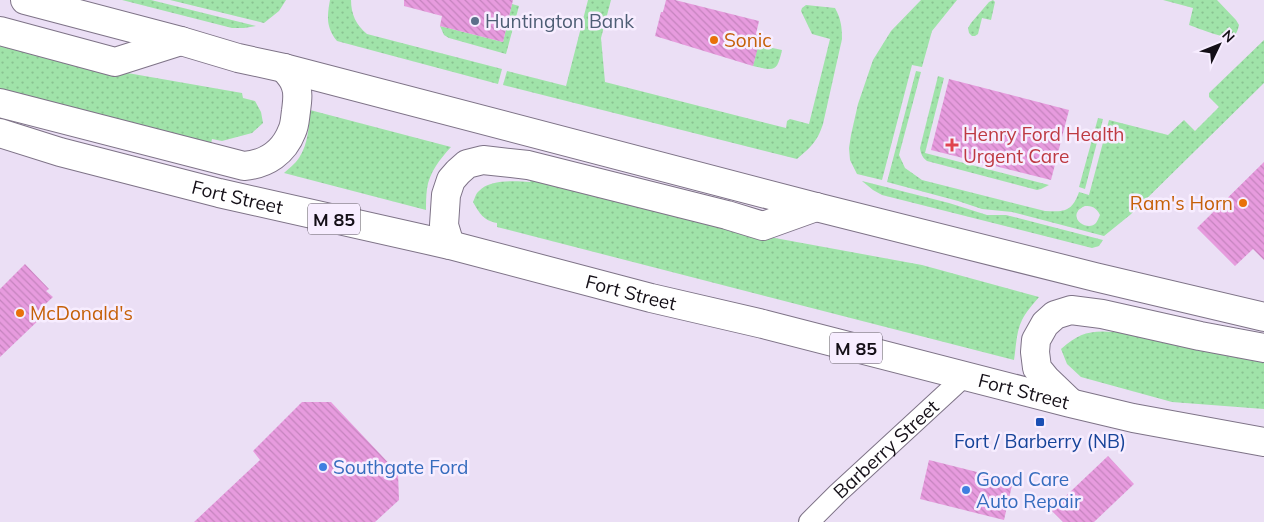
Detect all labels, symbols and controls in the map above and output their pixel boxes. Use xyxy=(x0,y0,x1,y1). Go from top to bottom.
place label: Huntington Bank xyxy=(485,9,634,33)
marker: Huntington Bank xyxy=(469,15,481,27)
north arrow xyxy=(1194,20,1244,70)
text: N xyxy=(1218,26,1239,46)
place label: Sonic xyxy=(724,28,772,52)
marker: Sonic xyxy=(708,34,720,46)
place label: Henry Ford Health Urgent Care xyxy=(963,122,1124,168)
marker: Henry Ford Health Urgent Care xyxy=(945,138,959,152)
street label: Fort Street xyxy=(189,175,286,219)
place label: Ram's Horn xyxy=(1130,191,1233,215)
marker: Ram's Horn xyxy=(1237,197,1249,209)
road number: M 85 xyxy=(308,203,360,234)
street label: Fort Street xyxy=(583,269,679,316)
place label: McDonald's xyxy=(30,301,133,325)
marker: McDonald's xyxy=(14,307,26,319)
road number: M 85 xyxy=(830,332,882,363)
street label: Fort Street xyxy=(976,368,1072,414)
street label: Barberry Street xyxy=(828,394,944,504)
marker: Fort / Barberry (NB) xyxy=(1034,416,1046,428)
place label: Fort / Barberry (NB) xyxy=(954,429,1126,453)
place label: Southgate Ford xyxy=(333,455,468,479)
marker: Southgate Ford xyxy=(317,461,329,473)
place label: Good Care Auto Repair xyxy=(976,467,1081,513)
marker: Good Care Auto Repair xyxy=(960,484,972,496)

